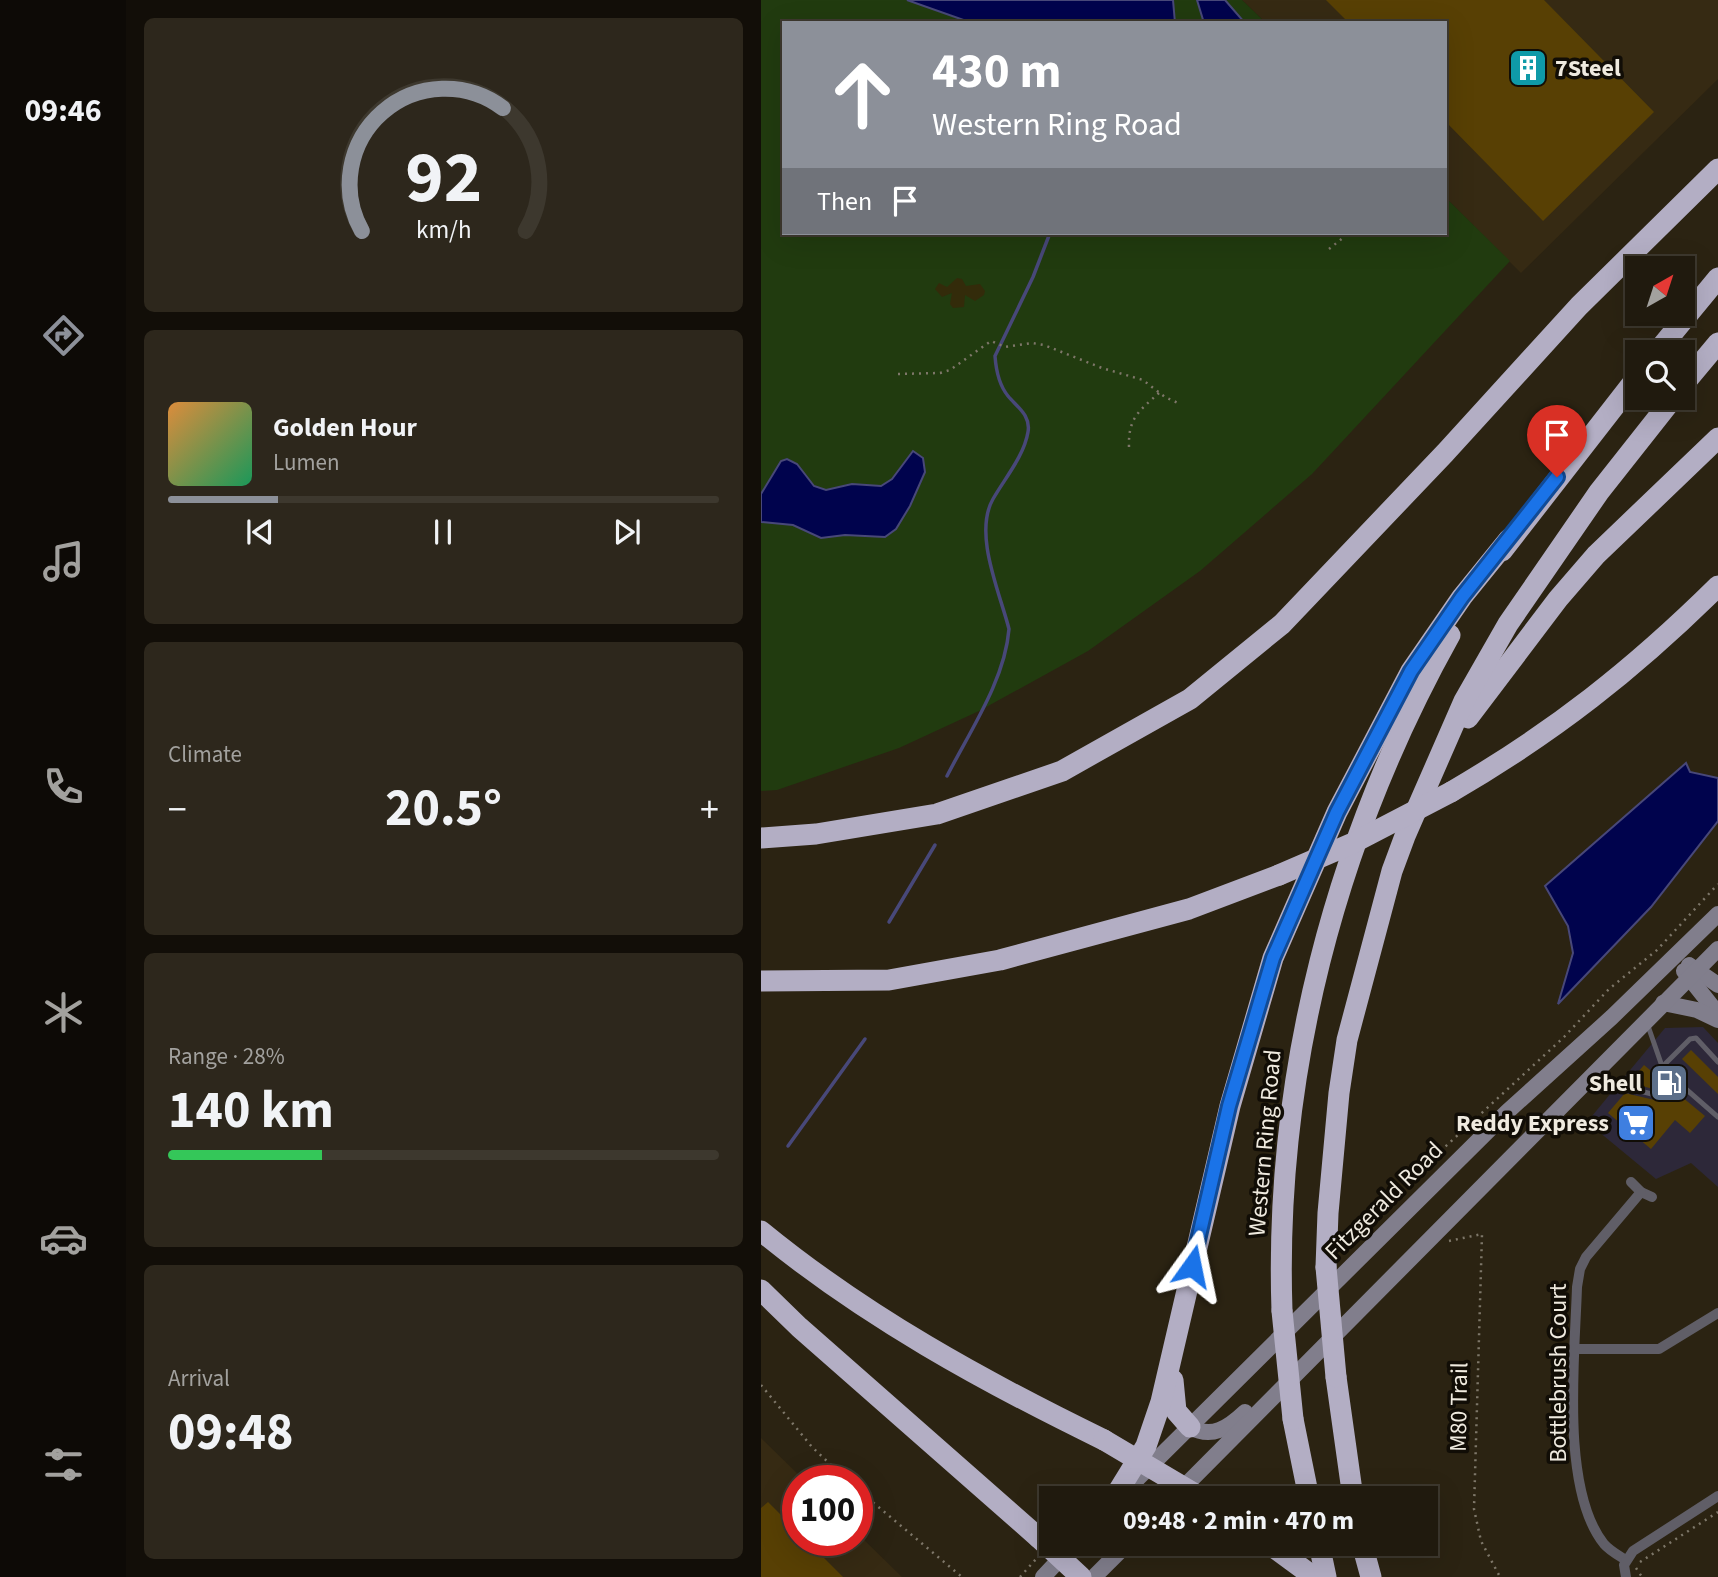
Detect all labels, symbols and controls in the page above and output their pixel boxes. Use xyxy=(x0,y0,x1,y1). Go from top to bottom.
text: 430 m xyxy=(932,37,1061,107)
building icon: 7Steel xyxy=(1507,47,1549,89)
icon: ahead xyxy=(817,49,908,140)
place label: 7Steel xyxy=(1555,51,1621,86)
text: 09:46 xyxy=(24,88,102,134)
text: Western Ring Road xyxy=(932,102,1182,148)
text: 92 xyxy=(405,126,482,230)
icon: arrive xyxy=(886,182,924,220)
text: Then xyxy=(817,183,872,220)
text: km/h xyxy=(416,212,471,248)
north arrow xyxy=(1625,256,1695,326)
map controls xyxy=(1625,256,1695,410)
icon: directions xyxy=(39,311,88,360)
button: search xyxy=(1625,340,1695,410)
pin xyxy=(1527,405,1587,477)
text: Golden Hour xyxy=(273,409,417,446)
icon: arrive xyxy=(1538,416,1576,454)
text: Lumen xyxy=(273,446,340,479)
icon: previous xyxy=(241,513,279,551)
icon: pause xyxy=(424,513,462,551)
icon: next xyxy=(608,513,646,551)
icon: music xyxy=(39,537,88,586)
text: Climate xyxy=(168,738,242,771)
icon: phone xyxy=(39,762,88,811)
text: 20.5° xyxy=(385,772,502,846)
text: − xyxy=(168,783,187,837)
text: + xyxy=(700,783,719,837)
icon: climate xyxy=(39,988,88,1037)
text: Range · 28% xyxy=(168,1040,285,1073)
street label: Western Ring Road xyxy=(1239,1048,1291,1238)
fuel station icon: Shell xyxy=(1648,1062,1690,1104)
place label: Shell xyxy=(1589,1066,1642,1101)
text: 140 km xyxy=(168,1074,334,1148)
supermarket icon: Reddy Express xyxy=(1615,1102,1657,1144)
place label: Reddy Express xyxy=(1456,1106,1609,1141)
street label: Fitzgerald Road xyxy=(1317,1134,1451,1268)
icon: car xyxy=(39,1214,88,1263)
position arrow xyxy=(1155,1229,1229,1303)
street label: Bottlebrush Court xyxy=(1541,1283,1576,1463)
text: Arrival xyxy=(168,1362,230,1395)
street label: M80 Trail xyxy=(1441,1362,1477,1452)
text: 09:48 xyxy=(168,1396,293,1470)
icon: filters xyxy=(39,1440,88,1489)
speed limit sign: 100 xyxy=(782,1465,873,1556)
text: 09:48 · 2 min · 470 m xyxy=(1123,1502,1354,1539)

